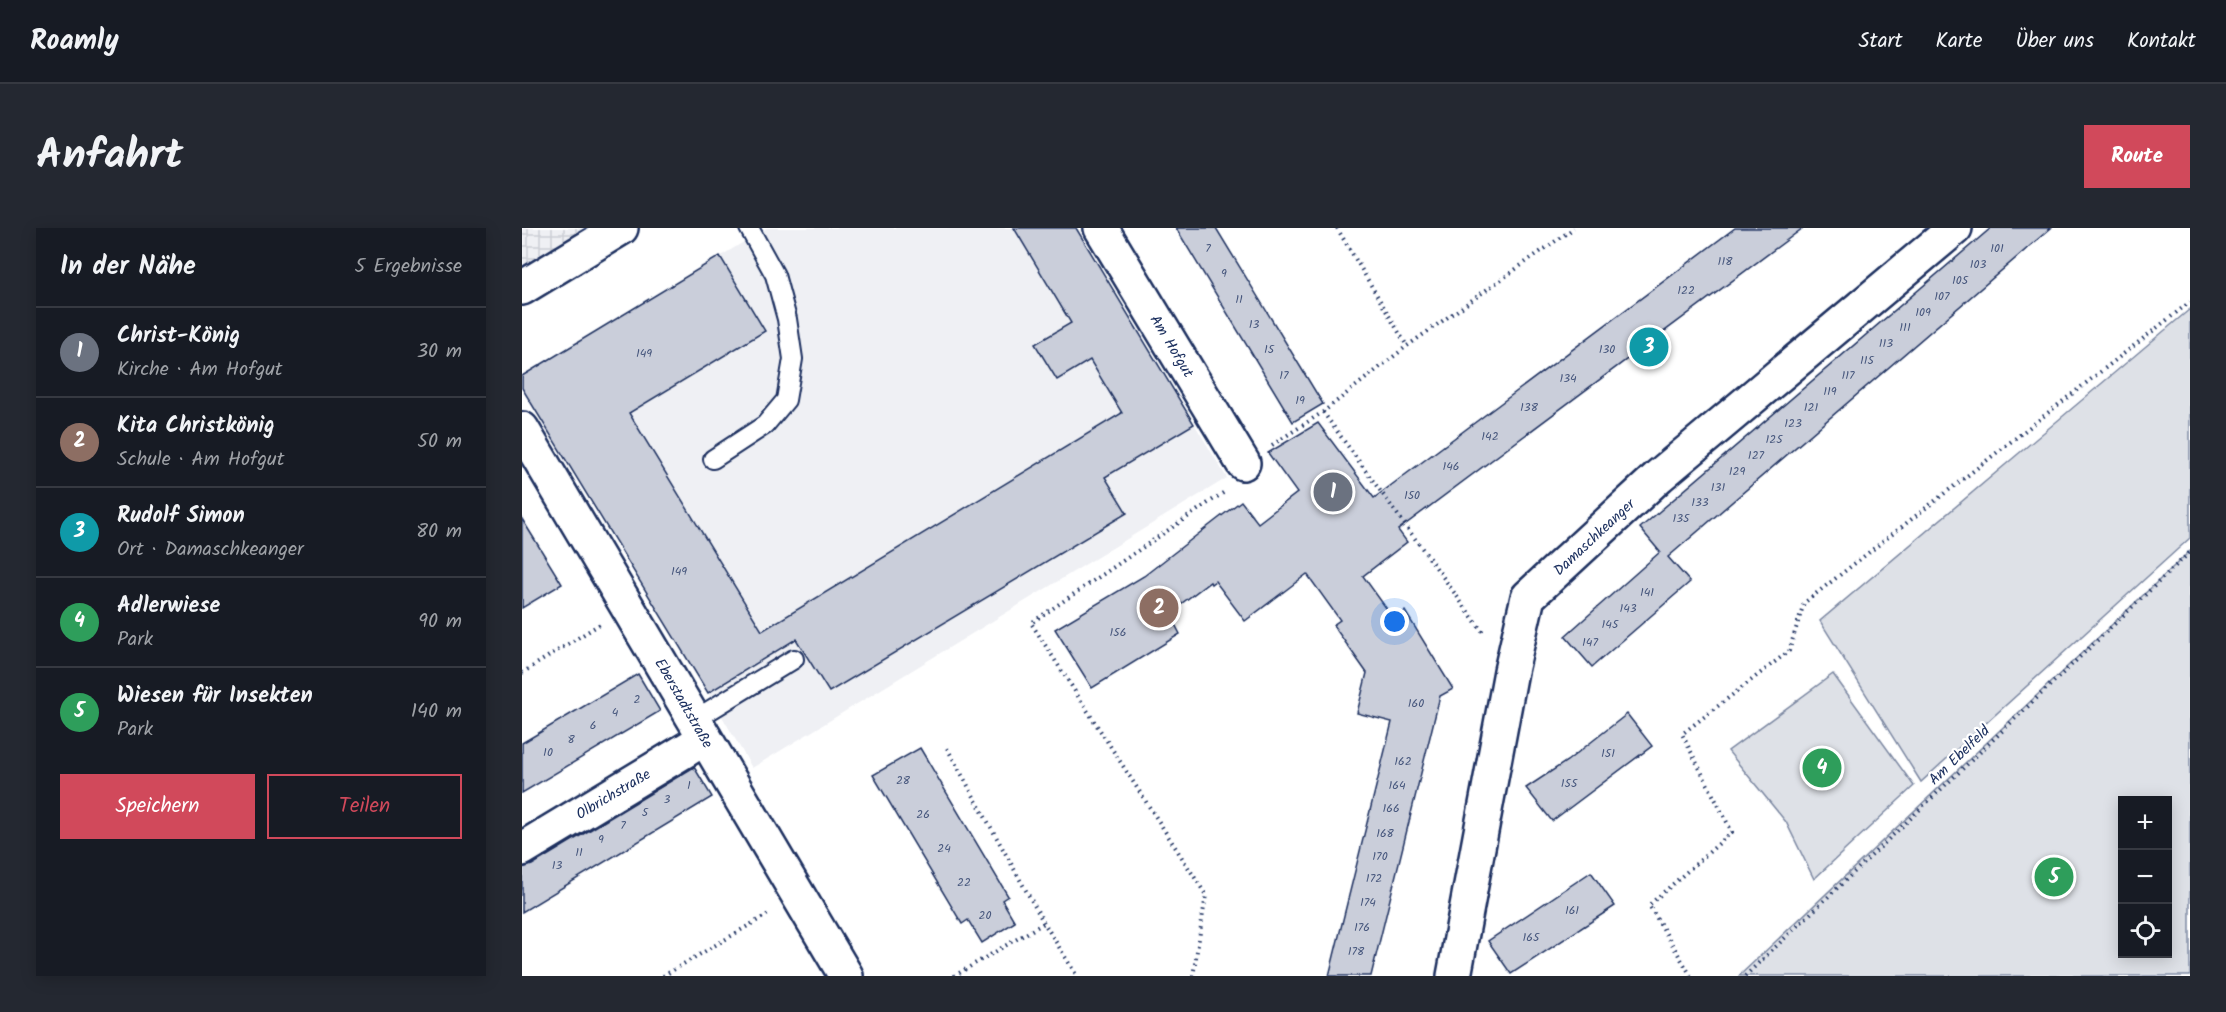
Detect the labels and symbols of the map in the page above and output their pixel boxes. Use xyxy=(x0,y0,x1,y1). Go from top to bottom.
house number: 7 xyxy=(1205,239,1211,258)
house number: 101 xyxy=(1990,239,2004,258)
house number: 118 xyxy=(1718,252,1733,271)
house number: 103 xyxy=(1970,255,1986,274)
house number: 9 xyxy=(1221,264,1227,283)
house number: 105 xyxy=(1952,271,1970,290)
house number: 122 xyxy=(1677,281,1695,300)
house number: 107 xyxy=(1934,287,1950,306)
house number: 11 xyxy=(1235,290,1243,309)
house number: 109 xyxy=(1915,303,1931,322)
street label: Am Hofgut xyxy=(1143,310,1199,383)
house number: 13 xyxy=(1249,315,1259,334)
house number: 111 xyxy=(1899,318,1911,337)
pin: 3 xyxy=(1630,324,1668,370)
house number: 113 xyxy=(1879,334,1893,353)
house number: 15 xyxy=(1264,340,1276,359)
house number: 130 xyxy=(1599,340,1615,359)
house number: 149 xyxy=(636,344,652,363)
house number: 115 xyxy=(1860,351,1876,370)
house number: 17 xyxy=(1279,366,1289,385)
house number: 117 xyxy=(1841,366,1855,385)
house number: 134 xyxy=(1559,369,1577,388)
house number: 119 xyxy=(1823,382,1837,401)
house number: 19 xyxy=(1295,391,1305,410)
house number: 138 xyxy=(1520,398,1539,417)
house number: 121 xyxy=(1804,398,1818,417)
house number: 123 xyxy=(1784,414,1802,433)
house number: 142 xyxy=(1481,427,1499,446)
house number: 125 xyxy=(1765,430,1784,449)
house number: 127 xyxy=(1748,446,1765,465)
house number: 146 xyxy=(1442,457,1460,476)
house number: 129 xyxy=(1729,462,1745,481)
pin: 1 xyxy=(1314,470,1352,514)
house number: 131 xyxy=(1711,478,1725,497)
house number: 150 xyxy=(1404,486,1420,505)
street label: Damaschkeanger xyxy=(1548,493,1642,582)
house number: 133 xyxy=(1691,493,1709,512)
house number: 135 xyxy=(1672,509,1691,528)
house number: 149 xyxy=(671,562,687,581)
house number: 141 xyxy=(1640,583,1654,602)
pin: 2 xyxy=(1140,586,1178,631)
house number: 143 xyxy=(1619,599,1637,618)
your location xyxy=(1380,607,1409,636)
house number: 145 xyxy=(1602,615,1620,634)
house number: 156 xyxy=(1110,623,1126,642)
house number: 147 xyxy=(1582,633,1598,652)
street label: Eberstadtstraße xyxy=(648,654,719,753)
house number: 2 xyxy=(634,690,641,709)
house number: 160 xyxy=(1408,694,1424,713)
house number: 4 xyxy=(612,703,619,722)
house number: 6 xyxy=(590,716,596,735)
street label: Am Ebelfeld xyxy=(1923,720,1996,791)
house number: 8 xyxy=(567,730,575,749)
house number: 10 xyxy=(543,743,553,762)
house number: 151 xyxy=(1601,744,1615,763)
pin: 4 xyxy=(1802,746,1842,790)
house number: 162 xyxy=(1394,752,1412,771)
street label: Olbrichstraße xyxy=(571,763,656,827)
house number: 28 xyxy=(896,771,911,790)
house number: 155 xyxy=(1561,774,1579,793)
house number: 1 xyxy=(687,776,691,795)
house number: 164 xyxy=(1388,776,1406,795)
house number: 3 xyxy=(664,790,671,809)
house number: 166 xyxy=(1382,799,1400,818)
house number: 5 xyxy=(642,803,650,822)
house number: 26 xyxy=(916,805,930,824)
house number: 7 xyxy=(620,816,626,835)
house number: 168 xyxy=(1376,824,1395,843)
house number: 9 xyxy=(598,830,604,849)
house number: 24 xyxy=(937,839,951,858)
house number: 11 xyxy=(575,843,583,862)
house number: 170 xyxy=(1372,847,1388,866)
pin: 5 xyxy=(2034,854,2074,900)
house number: 13 xyxy=(552,856,562,875)
house number: 172 xyxy=(1366,869,1382,888)
house number: 22 xyxy=(957,873,971,892)
house number: 174 xyxy=(1360,893,1376,912)
house number: 161 xyxy=(1565,901,1579,920)
house number: 20 xyxy=(979,906,991,925)
house number: 176 xyxy=(1354,918,1370,937)
house number: 165 xyxy=(1523,928,1541,947)
house number: 178 xyxy=(1348,942,1365,961)

